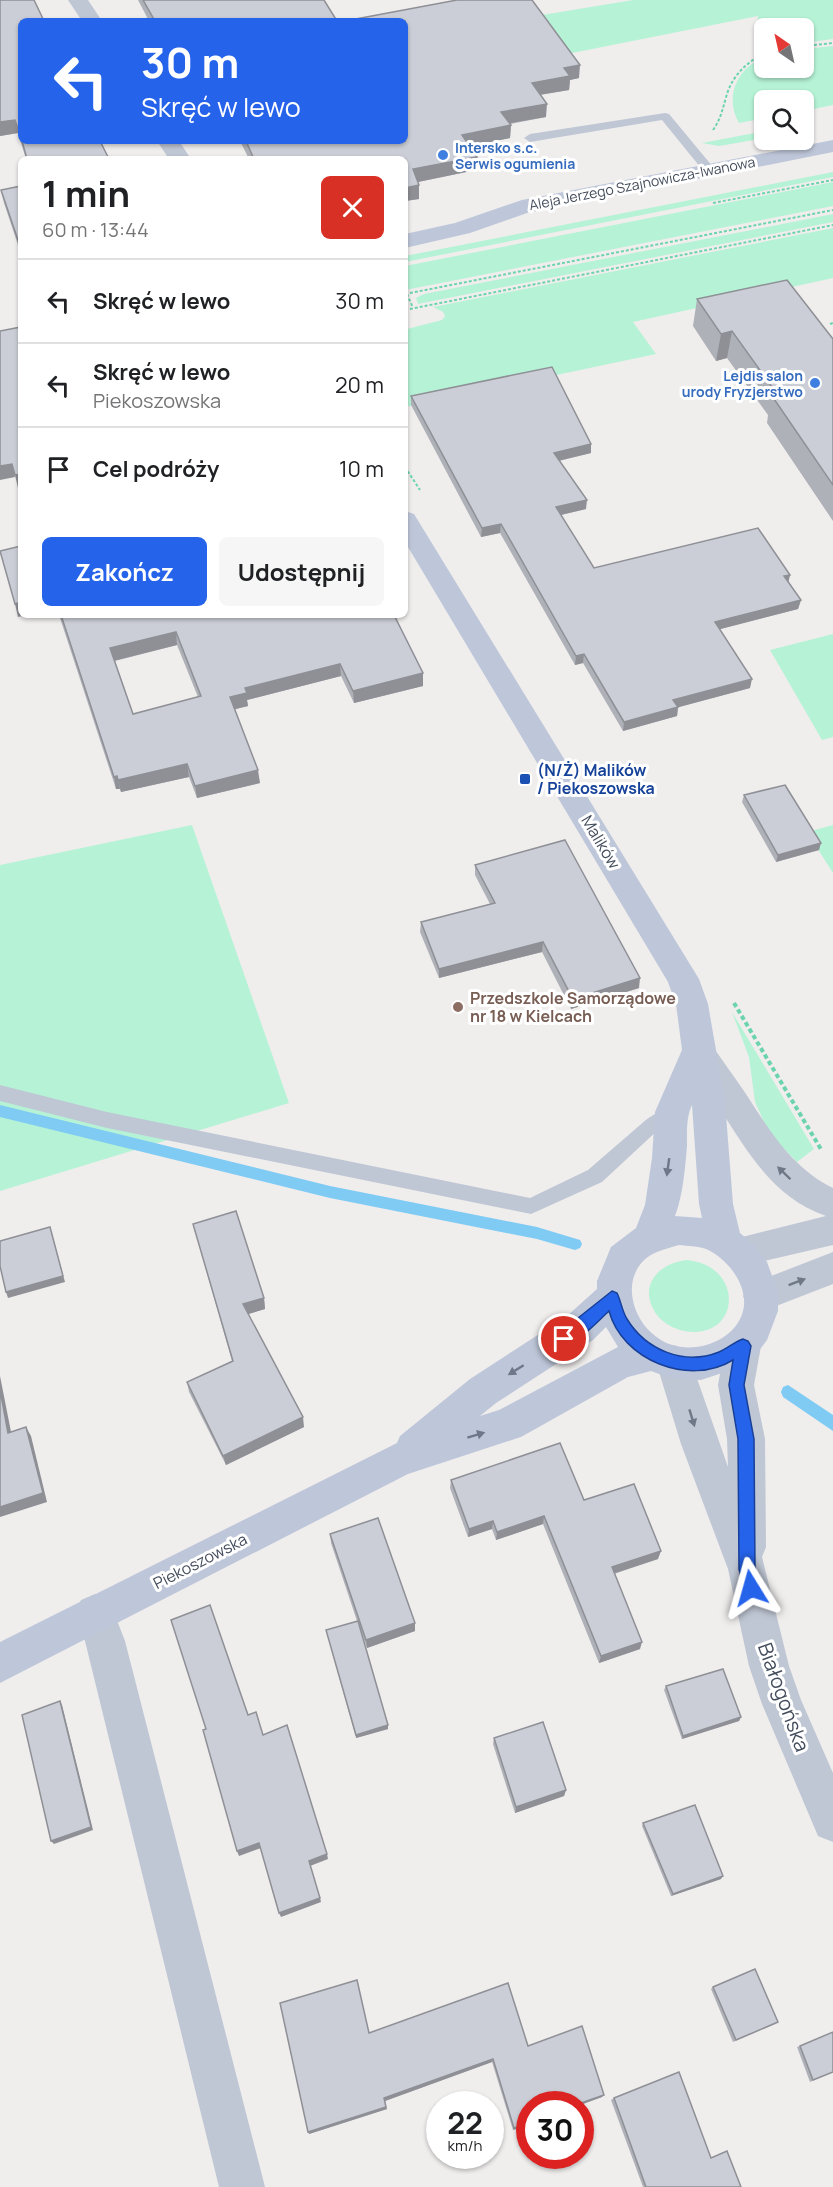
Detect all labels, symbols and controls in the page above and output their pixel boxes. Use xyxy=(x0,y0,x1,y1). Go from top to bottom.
north arrow xyxy=(754,18,814,78)
map controls xyxy=(754,18,814,150)
text: 30 m xyxy=(141,33,239,91)
icon: left xyxy=(42,42,120,120)
text: Skręć w lewo xyxy=(141,88,301,125)
button: search xyxy=(754,90,814,150)
place label: Intersko s.c. Serwis ogumienia xyxy=(455,138,575,173)
marker: Intersko s.c. Serwis ogumienia xyxy=(436,148,450,162)
street label: Aleja Jerzego Szajnowicza-Iwanowa xyxy=(527,152,757,214)
text: 1 min xyxy=(42,169,130,218)
button: close xyxy=(321,176,384,239)
text: 60 m · 13:44 xyxy=(42,216,149,243)
icon: left xyxy=(42,285,75,318)
text: Skręć w lewo xyxy=(93,286,230,316)
text: 30 m xyxy=(335,286,384,316)
text: Skręć w lewo xyxy=(93,357,230,387)
place label: Lejdis salon urody Fryzjerstwo xyxy=(682,366,803,401)
icon: left xyxy=(42,369,75,402)
text: 20 m xyxy=(335,370,384,400)
marker: Lejdis salon urody Fryzjerstwo xyxy=(808,376,822,390)
text: Piekoszowska xyxy=(93,387,221,414)
icon: arrive xyxy=(42,453,75,486)
text: Cel podróży xyxy=(93,454,219,484)
text: 10 m xyxy=(339,454,384,484)
button: Zakończ xyxy=(42,537,207,606)
button: Udostępnij xyxy=(219,537,384,606)
place label: (N/Ż) Malików / Piekoszowska xyxy=(537,759,655,799)
marker: (N/Ż) Malików / Piekoszowska xyxy=(518,772,532,786)
street label: Malików xyxy=(576,811,626,873)
place label: Przedszkole Samorządowe nr 18 w Kielcach xyxy=(470,987,676,1027)
marker: Przedszkole Samorządowe nr 18 w Kielcach xyxy=(451,1000,465,1014)
one-way arrow xyxy=(663,1157,672,1176)
one-way arrow xyxy=(777,1166,792,1180)
one-way arrow xyxy=(788,1277,806,1286)
pin xyxy=(538,1313,589,1364)
icon: arrive xyxy=(547,1322,580,1355)
one-way arrow xyxy=(508,1365,524,1376)
one-way arrow xyxy=(688,1409,697,1427)
one-way arrow xyxy=(467,1430,485,1439)
street label: Piekoszowska xyxy=(149,1528,251,1594)
position arrow xyxy=(719,1556,783,1620)
street label: Białogońska xyxy=(752,1639,816,1755)
speed limit sign: 30 xyxy=(516,2091,594,2169)
text: 22 xyxy=(447,2102,483,2143)
text: km/h xyxy=(448,2135,482,2156)

